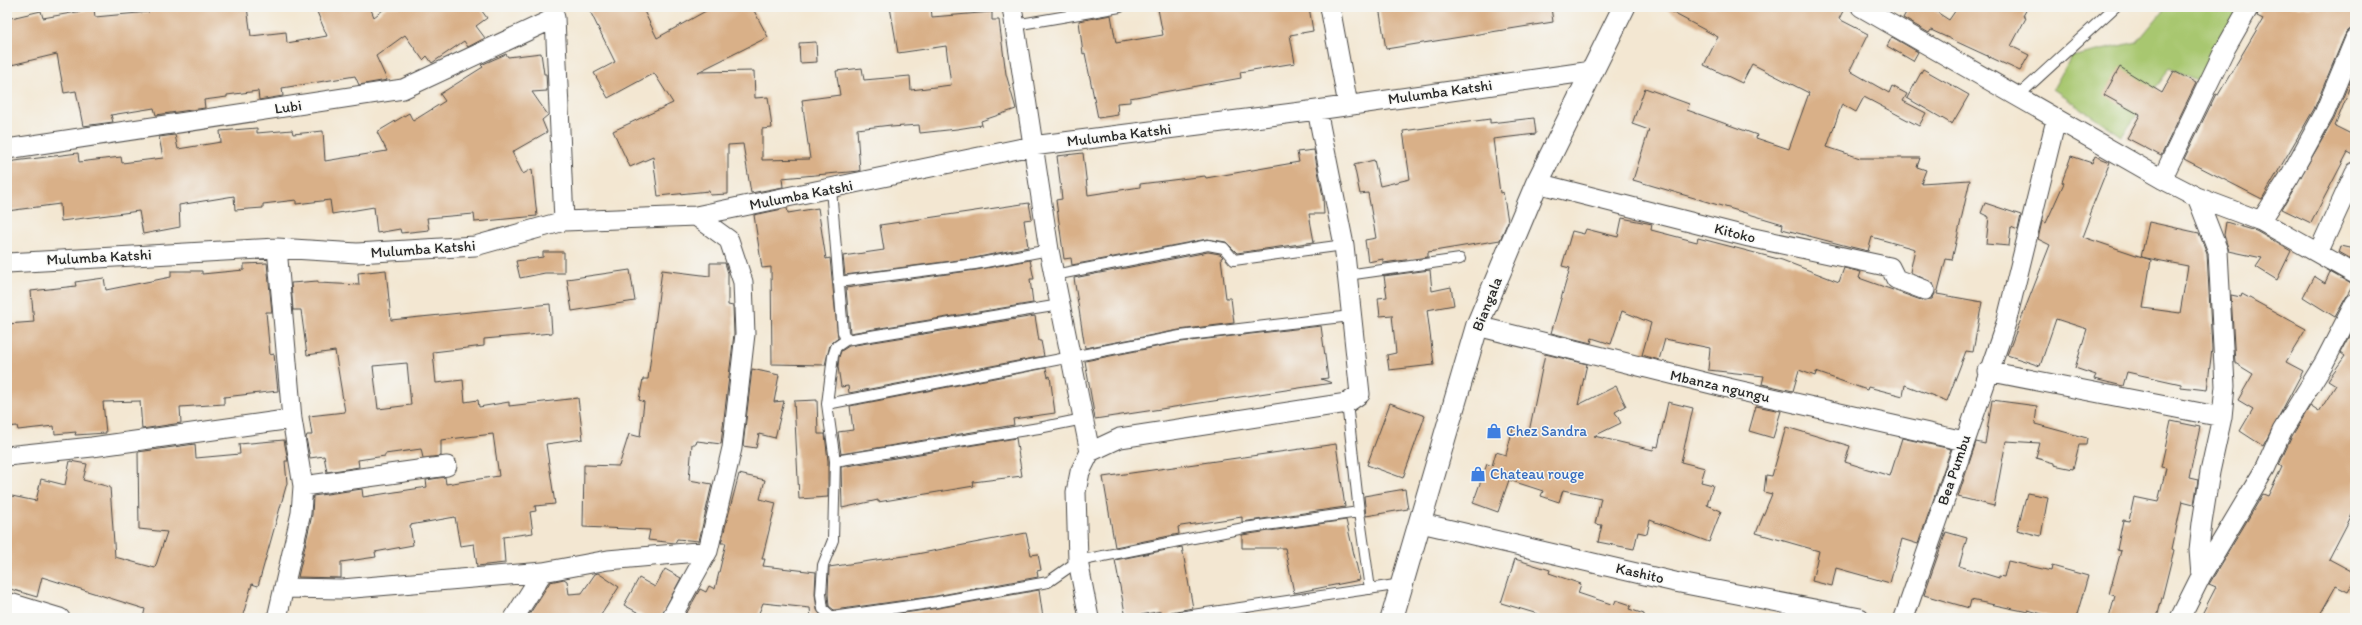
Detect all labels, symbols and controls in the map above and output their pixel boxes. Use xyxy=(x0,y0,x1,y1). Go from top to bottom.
street label: Mulumba Katshi xyxy=(1387,76,1493,108)
street label: Lubi xyxy=(273,96,303,118)
street label: Mulumba Katshi xyxy=(1066,120,1172,150)
street label: Mulumba Katshi xyxy=(748,176,854,214)
street label: Kitoko xyxy=(1712,219,1758,247)
street label: Mulumba Katshi xyxy=(370,236,476,262)
street label: Mulumba Katshi xyxy=(46,245,152,269)
street label: Biangala xyxy=(1468,274,1506,334)
street label: Mbanza ngungu xyxy=(1668,366,1772,406)
shop icon: Chez Sandra xyxy=(1485,422,1503,440)
place label: Chez Sandra xyxy=(1506,422,1587,440)
street label: Bea Pumbu xyxy=(1934,432,1974,508)
shop icon: Chateau rouge xyxy=(1469,465,1487,483)
place label: Chateau rouge xyxy=(1490,465,1585,483)
street label: Kashito xyxy=(1614,559,1666,587)

